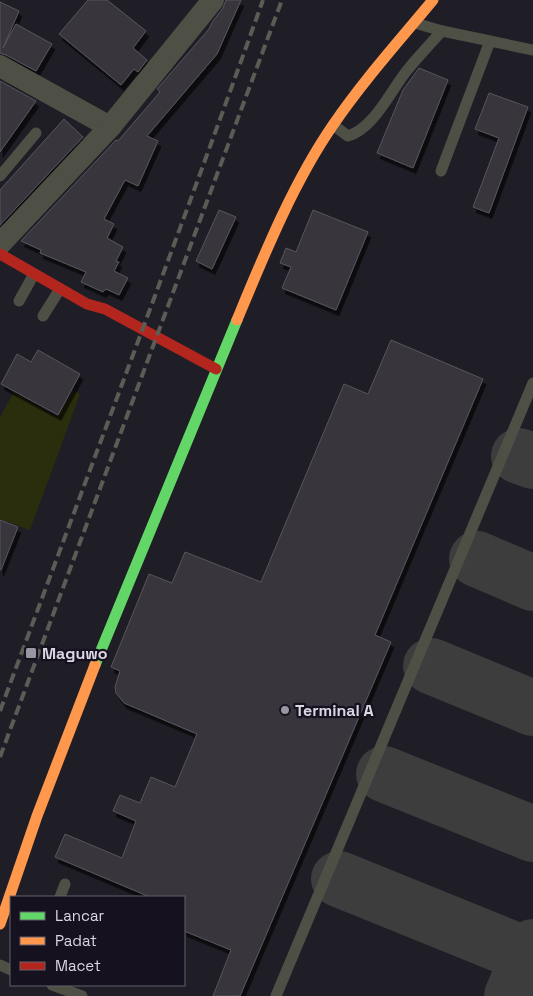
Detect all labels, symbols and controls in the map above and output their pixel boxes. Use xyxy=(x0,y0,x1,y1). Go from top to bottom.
place label: Maguwo xyxy=(42,643,108,664)
marker: Maguwo xyxy=(24,646,38,660)
place label: Terminal A xyxy=(295,700,374,721)
marker: Terminal A xyxy=(279,704,291,716)
legend xyxy=(10,896,185,986)
text: Lancar xyxy=(55,906,105,925)
text: Padat xyxy=(55,931,97,950)
text: Macet xyxy=(55,956,101,975)

